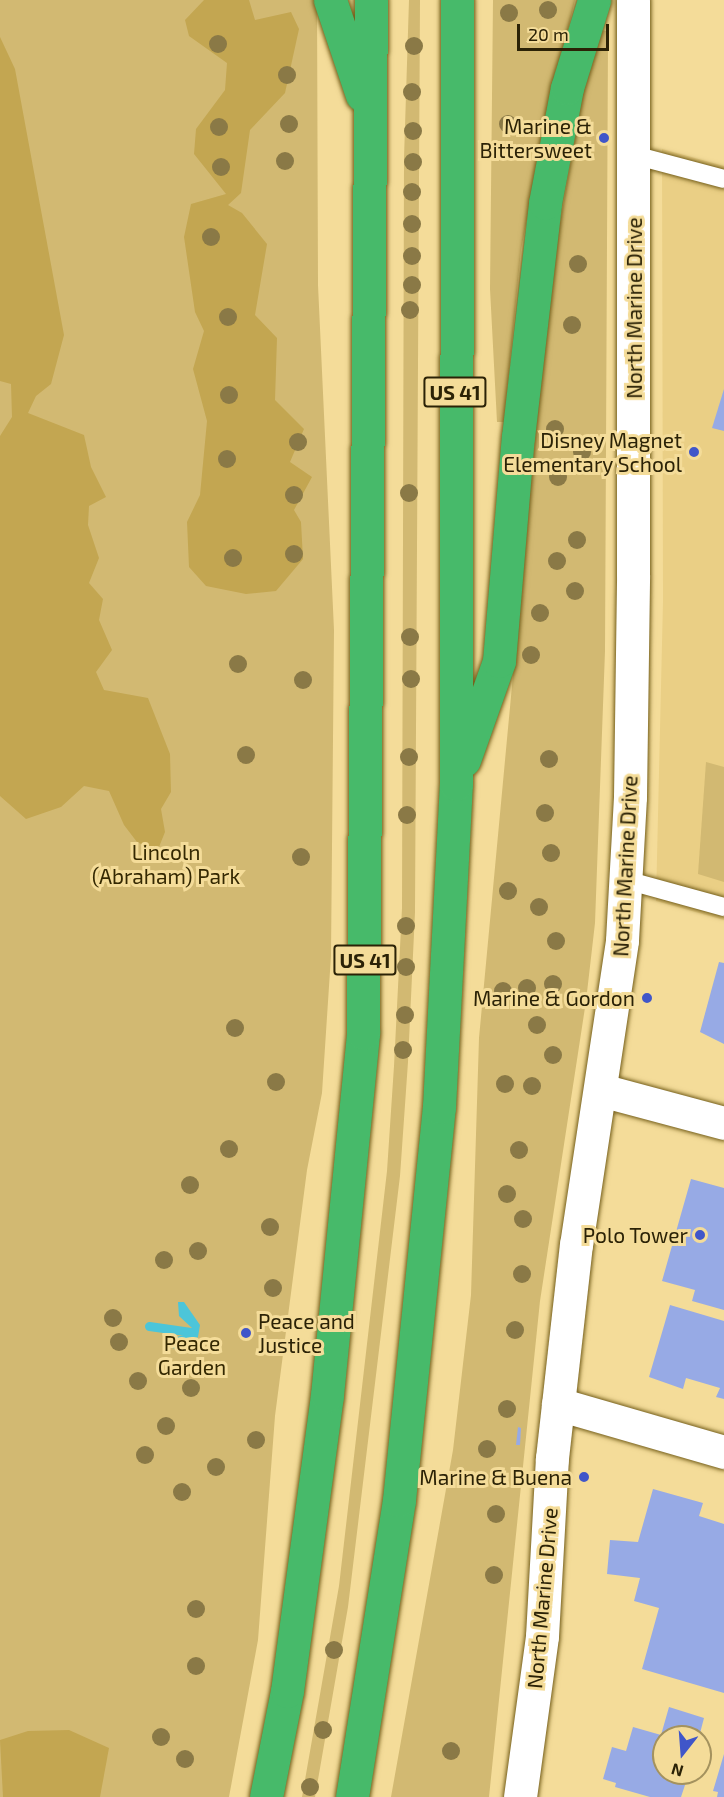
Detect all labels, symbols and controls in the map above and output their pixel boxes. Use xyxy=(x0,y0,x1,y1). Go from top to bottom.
scale bar xyxy=(520,12,612,50)
text: 20 m xyxy=(528,23,569,45)
place label: Marine & Bittersweet xyxy=(480,113,592,163)
marker: Marine & Bittersweet xyxy=(597,131,611,145)
street label: North Marine Drive xyxy=(621,217,647,399)
road number: US 41 xyxy=(422,375,488,409)
place label: Disney Magnet Elementary School xyxy=(503,427,682,477)
marker: Disney Magnet Elementary School xyxy=(687,445,701,459)
street label: North Marine Drive xyxy=(608,775,642,957)
park label: Lincoln (Abraham) Park xyxy=(92,839,240,889)
road number: US 41 xyxy=(332,943,398,977)
place label: Marine & Gordon xyxy=(473,985,635,1011)
marker: Marine & Gordon xyxy=(640,991,654,1005)
place label: Polo Tower xyxy=(582,1222,688,1248)
marker: Polo Tower xyxy=(693,1228,707,1242)
place label: Peace and Justice xyxy=(258,1308,355,1358)
marker: Peace and Justice xyxy=(239,1326,253,1340)
park label: Peace Garden xyxy=(158,1330,226,1380)
place label: Marine & Buena xyxy=(419,1464,572,1490)
marker: Marine & Buena xyxy=(577,1470,591,1484)
street label: North Marine Drive xyxy=(522,1506,562,1690)
north arrow xyxy=(652,1725,712,1785)
text: N xyxy=(669,1760,685,1782)

